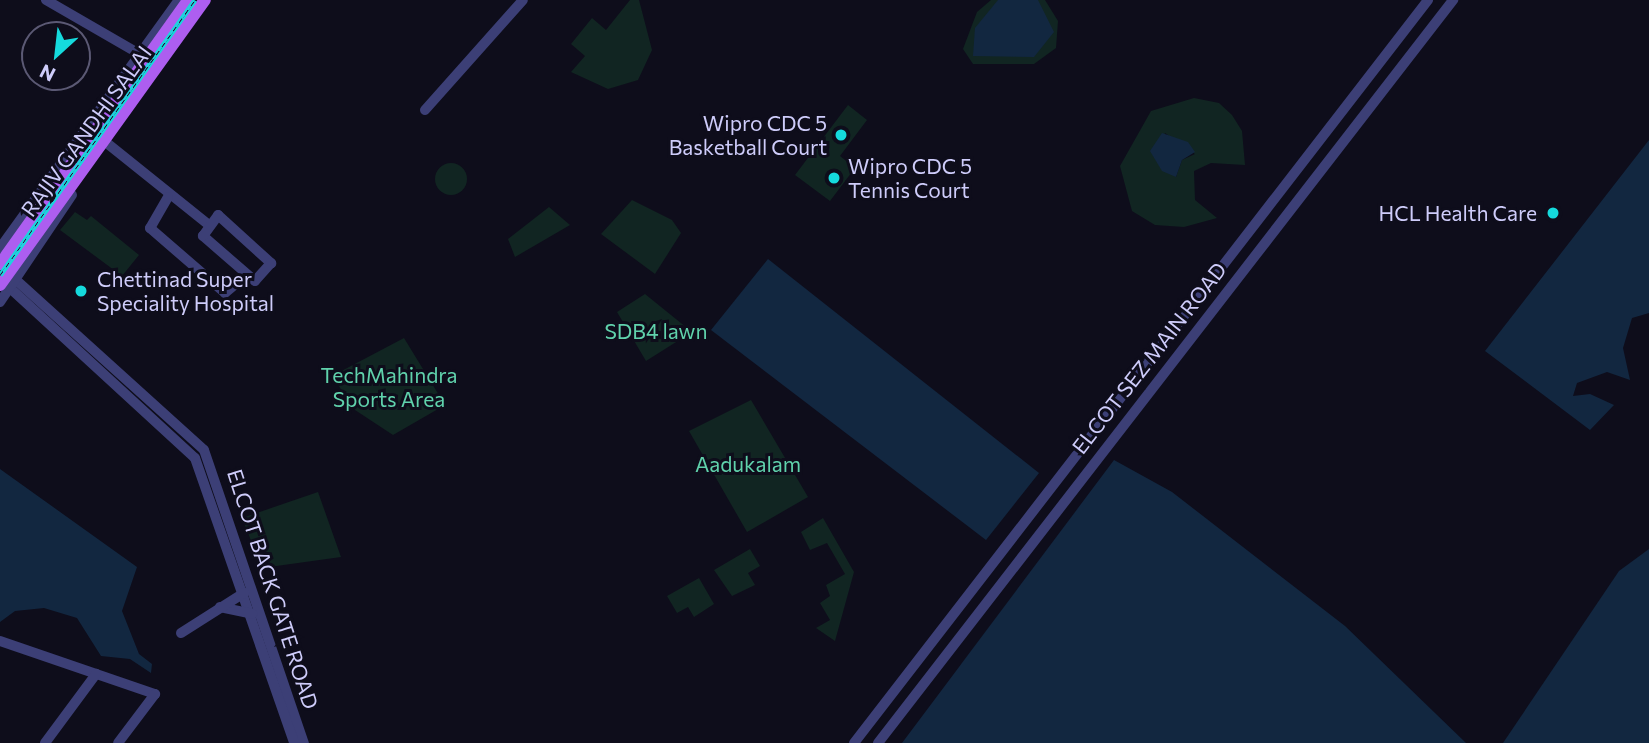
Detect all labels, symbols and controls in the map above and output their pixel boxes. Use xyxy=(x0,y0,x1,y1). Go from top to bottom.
north arrow xyxy=(21,21,91,91)
street label: RAJIV GANDHI SALAI xyxy=(16,41,156,221)
place label: Wipro CDC 5 Basketball Court xyxy=(669,110,827,160)
marker: Wipro CDC 5 Basketball Court xyxy=(833,127,849,143)
place label: Wipro CDC 5 Tennis Court xyxy=(848,153,972,203)
marker: Wipro CDC 5 Tennis Court xyxy=(826,170,842,186)
place label: HCL Health Care xyxy=(1379,200,1537,226)
marker: HCL Health Care xyxy=(1543,203,1563,223)
street label: ELCOT SEZ MAIN ROAD xyxy=(1066,257,1232,459)
place label: Chettinad Super Speciality Hospital xyxy=(97,266,274,316)
marker: Chettinad Super Speciality Hospital xyxy=(71,281,91,301)
park label: SDB4 lawn xyxy=(605,318,707,344)
park label: TechMahindra Sports Area xyxy=(321,362,457,412)
park label: Aadukalam xyxy=(695,451,801,477)
street label: ELCOT BACK GATE ROAD xyxy=(222,466,324,712)

